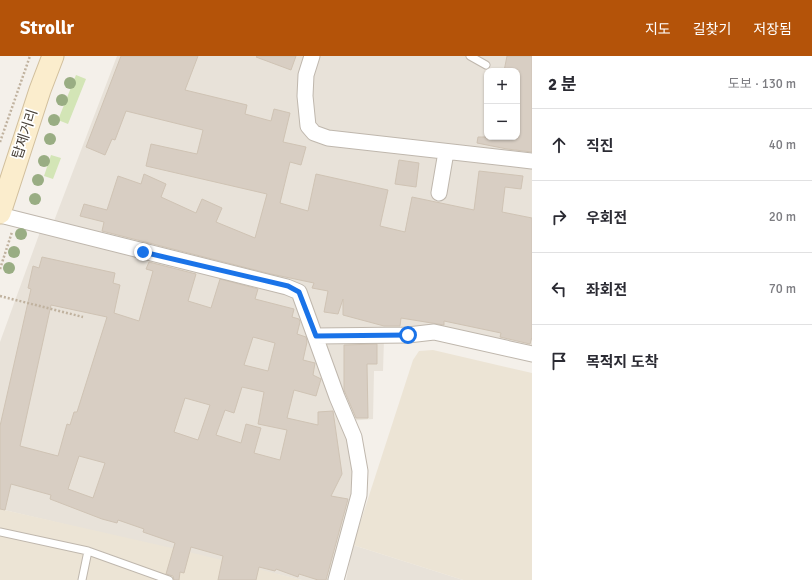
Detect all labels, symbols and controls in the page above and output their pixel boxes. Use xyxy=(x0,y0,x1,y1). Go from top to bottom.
text: Strollr xyxy=(20,16,74,40)
text: 지도 xyxy=(645,21,671,38)
text: 길찾기 xyxy=(693,21,731,38)
text: 저장됨 xyxy=(753,21,792,38)
map controls xyxy=(484,68,520,140)
button: + xyxy=(484,68,520,104)
text: 2 분 xyxy=(548,74,577,95)
text: 도보 · 130 m xyxy=(728,76,796,92)
button: − xyxy=(484,104,520,140)
street label: 탑제거리 xyxy=(9,107,41,161)
icon: ahead xyxy=(548,134,570,156)
text: 직진 xyxy=(586,137,614,155)
text: 40 m xyxy=(769,137,796,153)
icon: right xyxy=(548,206,570,228)
text: 우회전 xyxy=(586,209,627,227)
text: 20 m xyxy=(769,209,796,225)
route end xyxy=(134,243,152,261)
icon: left xyxy=(548,278,570,300)
text: 좌회전 xyxy=(586,281,627,299)
text: 70 m xyxy=(769,281,796,297)
route start xyxy=(399,326,417,344)
icon: arrive xyxy=(548,350,570,372)
text: 목적지 도착 xyxy=(586,353,658,371)

